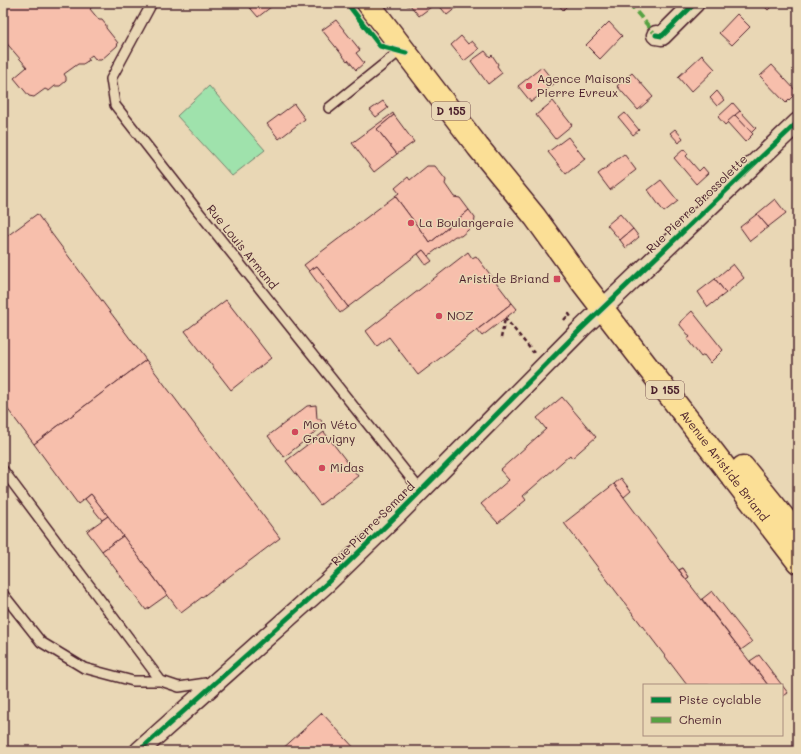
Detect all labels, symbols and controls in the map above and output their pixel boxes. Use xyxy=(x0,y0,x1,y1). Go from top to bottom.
place label: Agence Maisons Pierre Evreux xyxy=(537,70,631,100)
marker: Agence Maisons Pierre Evreux xyxy=(524,81,534,91)
road number: D 155 xyxy=(432,102,470,120)
street label: Rue Pierre Brossolette xyxy=(642,151,750,256)
street label: Rue Louis Armand xyxy=(204,201,282,292)
place label: La Boulangeraie xyxy=(419,214,514,230)
marker: La Boulangeraie xyxy=(406,218,416,228)
place label: Aristide Briand xyxy=(458,270,549,286)
marker: Aristide Briand xyxy=(552,274,562,284)
place label: NOZ xyxy=(447,307,473,323)
marker: NOZ xyxy=(434,311,444,321)
road number: D 155 xyxy=(646,381,684,399)
street label: Avenue Aristide Briand xyxy=(677,407,773,524)
place label: Mon Véto Gravigny xyxy=(303,416,357,446)
marker: Mon Véto Gravigny xyxy=(290,427,300,437)
place label: Midas xyxy=(330,459,364,475)
marker: Midas xyxy=(317,463,327,473)
street label: Rue Pierre Semard xyxy=(327,478,418,569)
legend xyxy=(643,684,783,736)
text: Piste cyclable xyxy=(679,691,761,707)
text: Chemin xyxy=(679,711,722,727)

